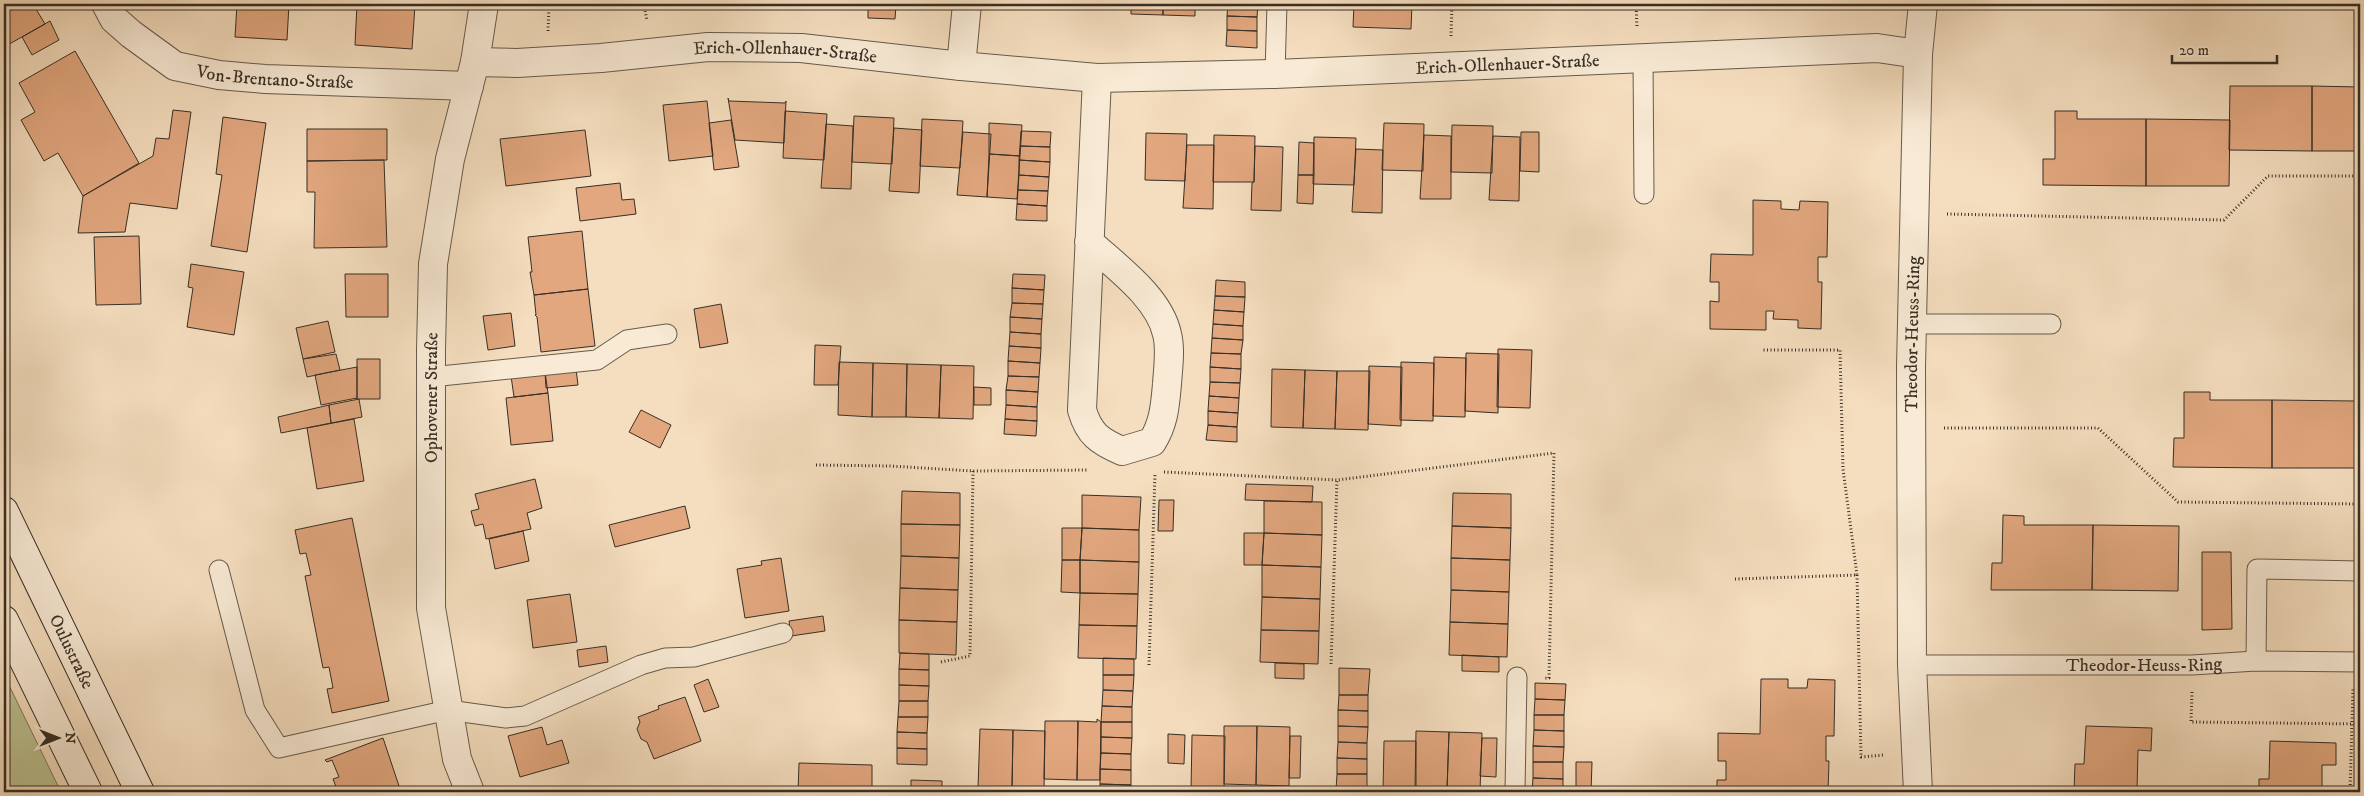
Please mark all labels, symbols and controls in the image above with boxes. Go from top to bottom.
scale bar [2172,32,2276,64]
street label: Erich-Ollenhauer-Straße [692,37,878,68]
text: 20 m [2179,41,2209,60]
street label: Erich-Ollenhauer-Straße [1415,50,1600,80]
street label: Von-Brentano-Straße [193,60,354,94]
street label: Theodor-Heuss-Ring [1901,256,1925,412]
street label: Ophovener Straße [421,332,443,463]
street label: Oulustraße [44,611,98,693]
street label: Theodor-Heuss-Ring [2066,653,2223,677]
north arrow [32,714,82,764]
text: N [61,732,79,744]

